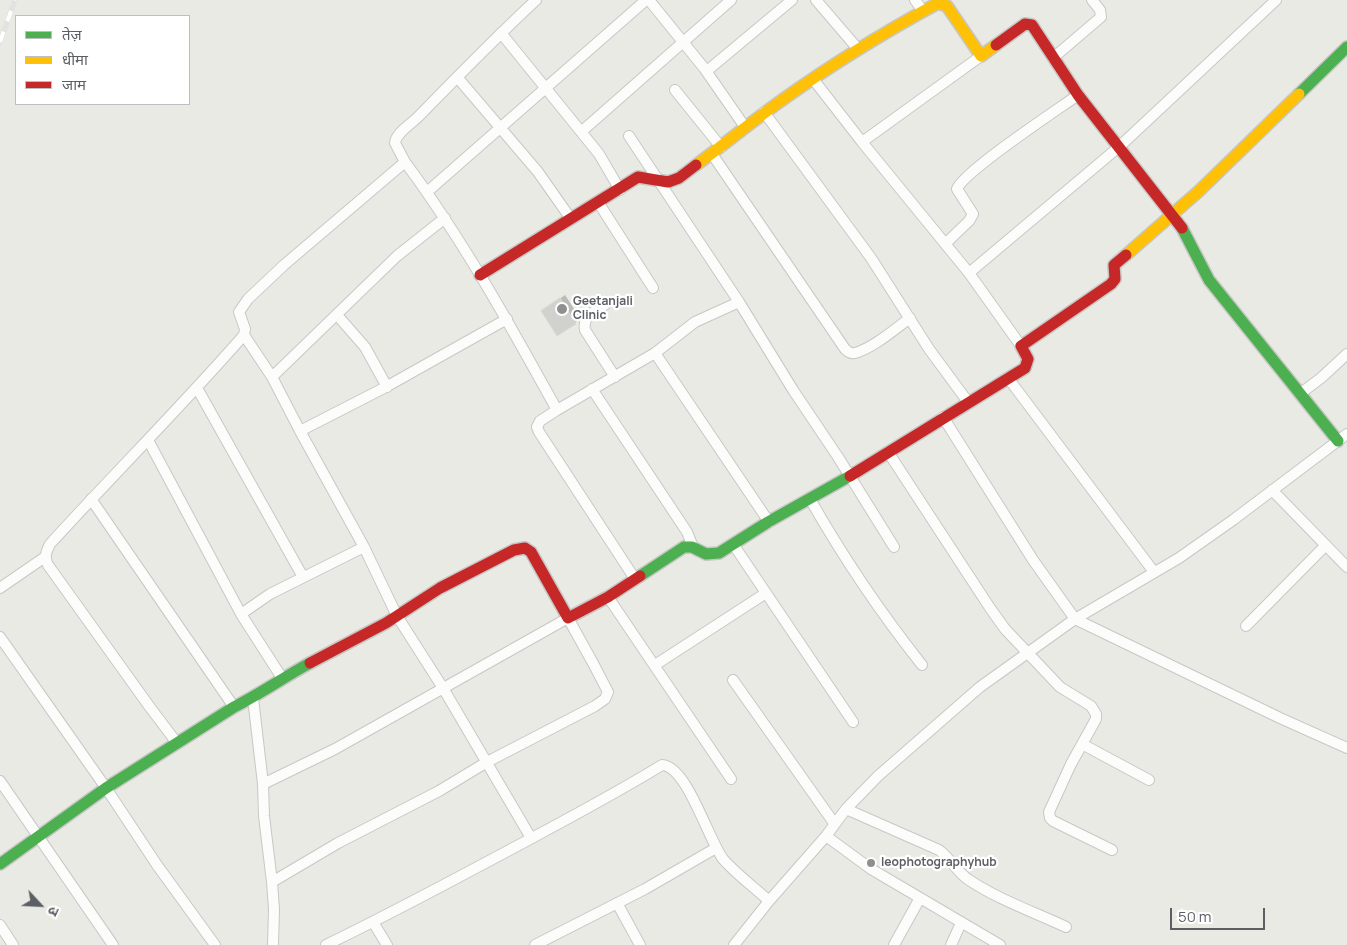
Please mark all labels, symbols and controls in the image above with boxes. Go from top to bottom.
legend [15,15,190,105]
text: तेज़ [62,24,82,45]
text: धीमा [62,49,88,70]
text: जाम [62,74,86,95]
place label: Geetanjali Clinic [573,295,633,323]
marker: Geetanjali Clinic [555,302,569,316]
place label: leophotographyhub [881,856,997,870]
marker: leophotographyhub [865,857,877,869]
north arrow [15,880,65,930]
scale bar [1172,898,1267,930]
text: उ [44,904,64,919]
text: 50 m [1178,906,1212,927]

